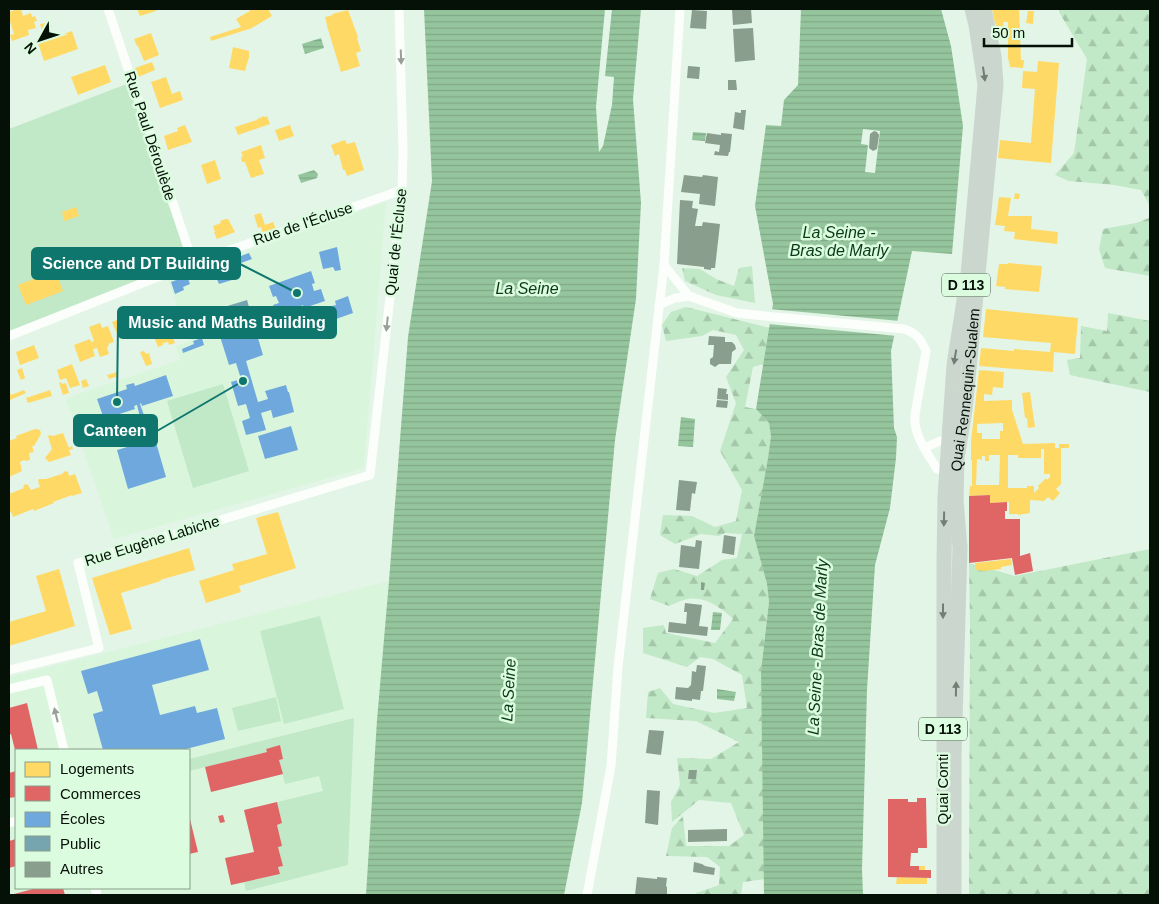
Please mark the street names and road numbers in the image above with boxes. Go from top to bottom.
street label: Rue Paul Déroulède [122,69,179,203]
street label: Quai de l'Écluse [381,187,410,297]
street label: Rue de l'Écluse [251,199,355,248]
road number: D 113 [942,274,990,296]
street label: Quai Rennequin-Sualem [948,307,983,472]
street label: Rue Eugène Labiche [82,512,221,569]
road number: D 113 [919,718,967,741]
street label: Quai Conti [934,754,951,824]

